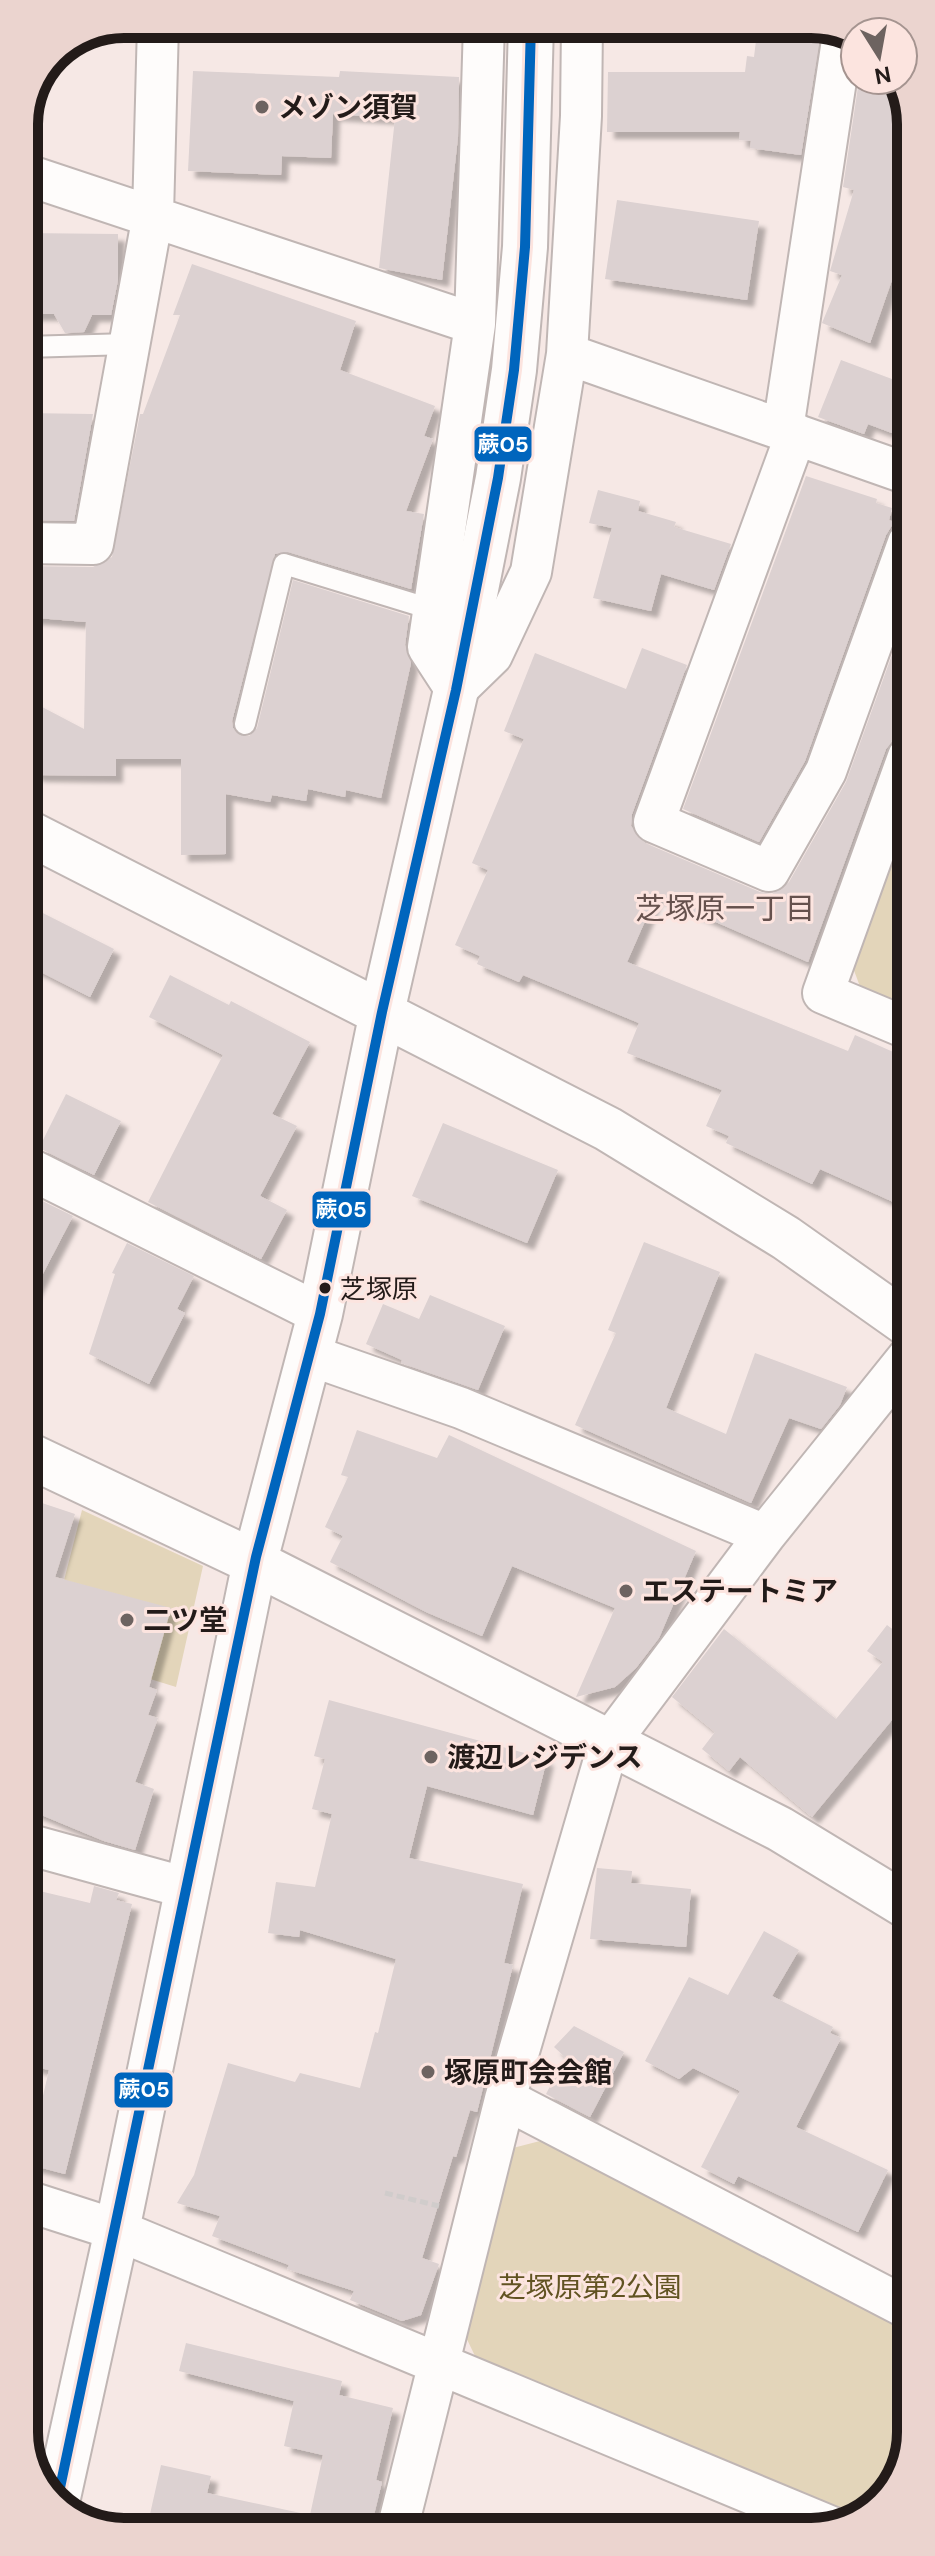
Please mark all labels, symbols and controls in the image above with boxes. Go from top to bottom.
north arrow [839,16,919,96]
text: N [872,59,893,91]
place label: メゾン須賀 [278,89,418,126]
marker: メゾン須賀 [253,98,271,116]
line badge: 蕨05 [473,425,533,463]
text: 蕨05 [477,430,529,459]
district label: 芝塚原一丁目 [635,889,815,928]
line badge: 蕨05 [311,1190,372,1229]
text: 蕨05 [315,1195,367,1224]
place label: 芝塚原 [340,1272,418,1306]
marker: 芝塚原 [317,1280,333,1296]
place label: エステートミア [642,1573,838,1610]
marker: エステートミア [617,1582,635,1600]
place label: 二ツ堂 [143,1602,227,1639]
marker: 二ツ堂 [118,1611,136,1629]
place label: 渡辺レジデンス [447,1739,642,1776]
marker: 渡辺レジデンス [422,1748,440,1766]
place label: 塚原町会会館 [444,2054,612,2091]
marker: 塚原町会会館 [419,2063,437,2081]
line badge: 蕨05 [113,2071,174,2109]
text: 蕨05 [118,2075,170,2104]
park label: 芝塚原第2公園 [498,2269,682,2306]

